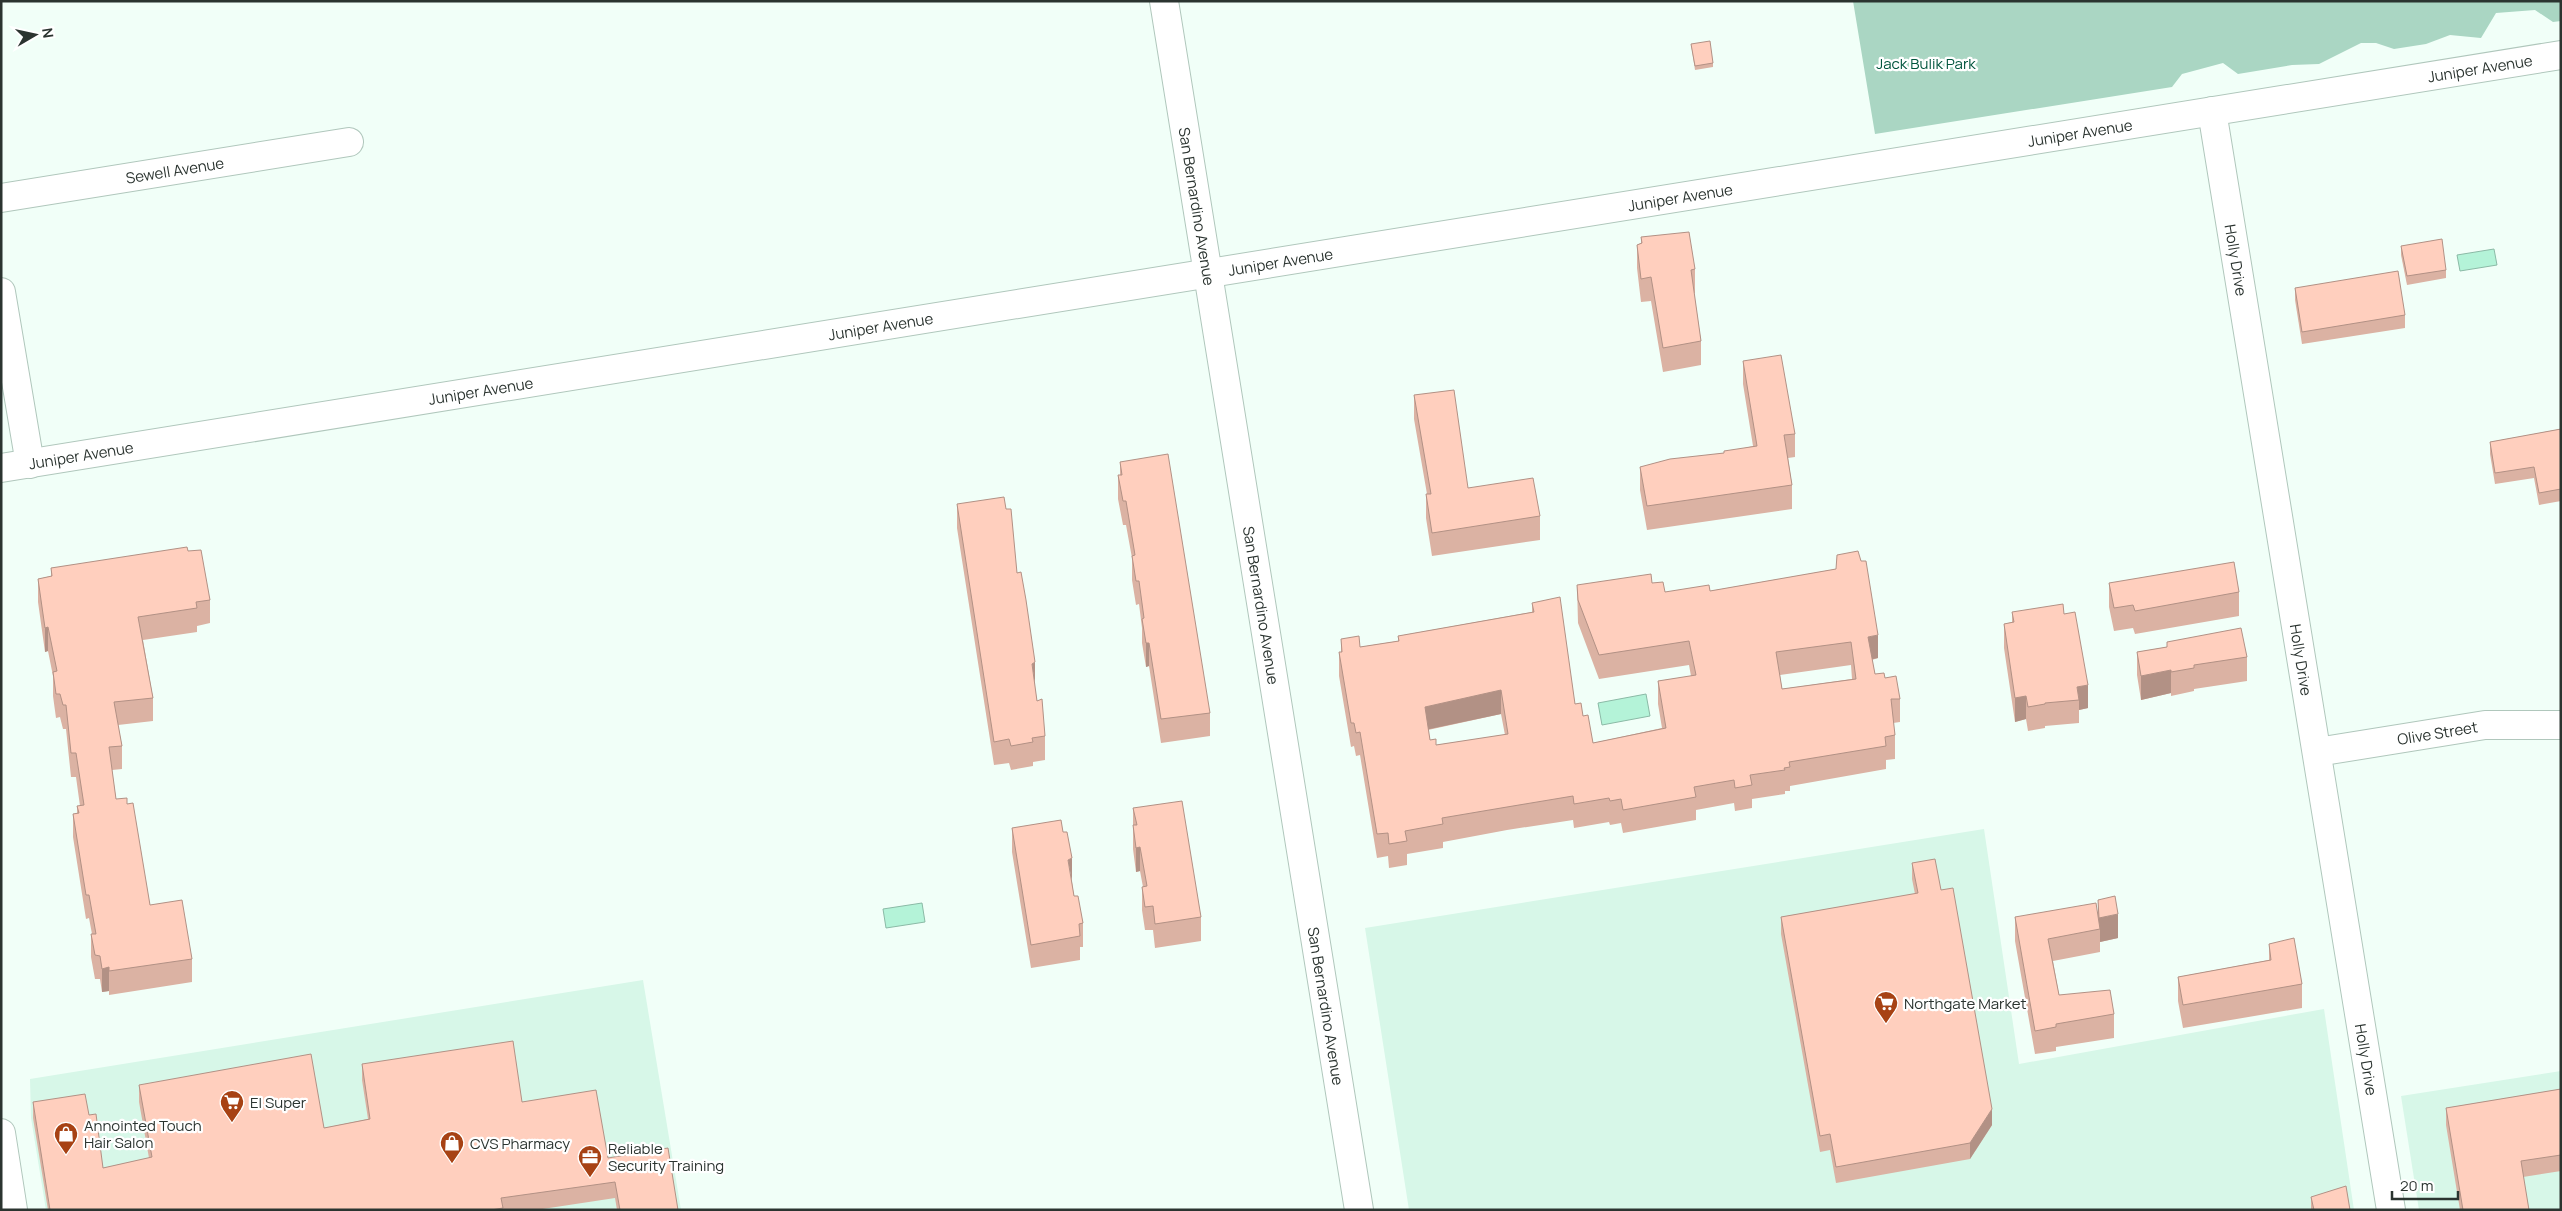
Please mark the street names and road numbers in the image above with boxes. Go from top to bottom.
street label: Juniper Avenue [2426,49,2534,87]
street label: Juniper Avenue [2026,114,2134,151]
street label: San Bernardino Avenue [1174,126,1220,287]
street label: Sewell Avenue [124,152,226,188]
street label: Juniper Avenue [1626,178,1734,216]
street label: Holly Drive [2220,223,2252,298]
street label: Juniper Avenue [1227,243,1335,280]
street label: Juniper Avenue [827,307,935,345]
street label: Juniper Avenue [427,372,535,409]
street label: Juniper Avenue [27,436,135,474]
street label: San Bernardino Avenue [1238,525,1285,686]
street label: Holly Drive [2285,622,2318,697]
street label: Olive Street [2396,716,2479,749]
street label: San Bernardino Avenue [1303,925,1349,1087]
street label: Holly Drive [2350,1022,2383,1097]

